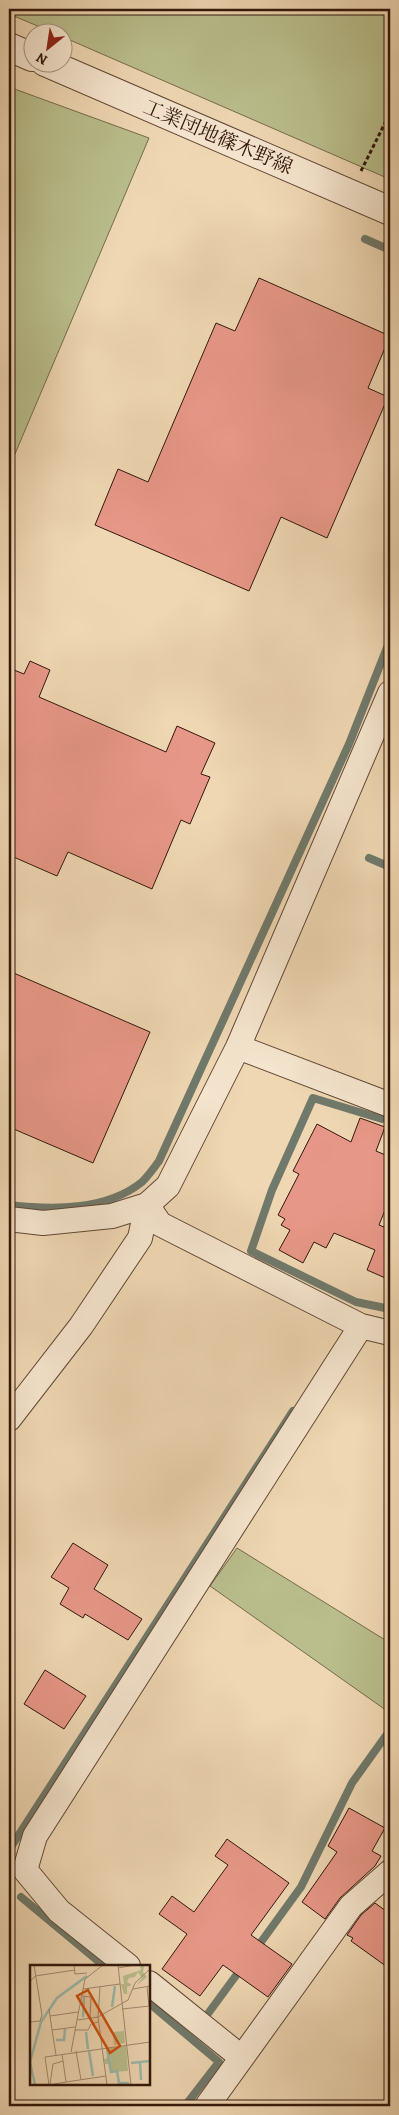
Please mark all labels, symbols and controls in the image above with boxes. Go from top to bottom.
north arrow [22,22,72,72]
text: N [33,48,51,70]
street label: 工業団地篠木野線 [139,93,297,181]
inset map [30,1965,150,2085]

